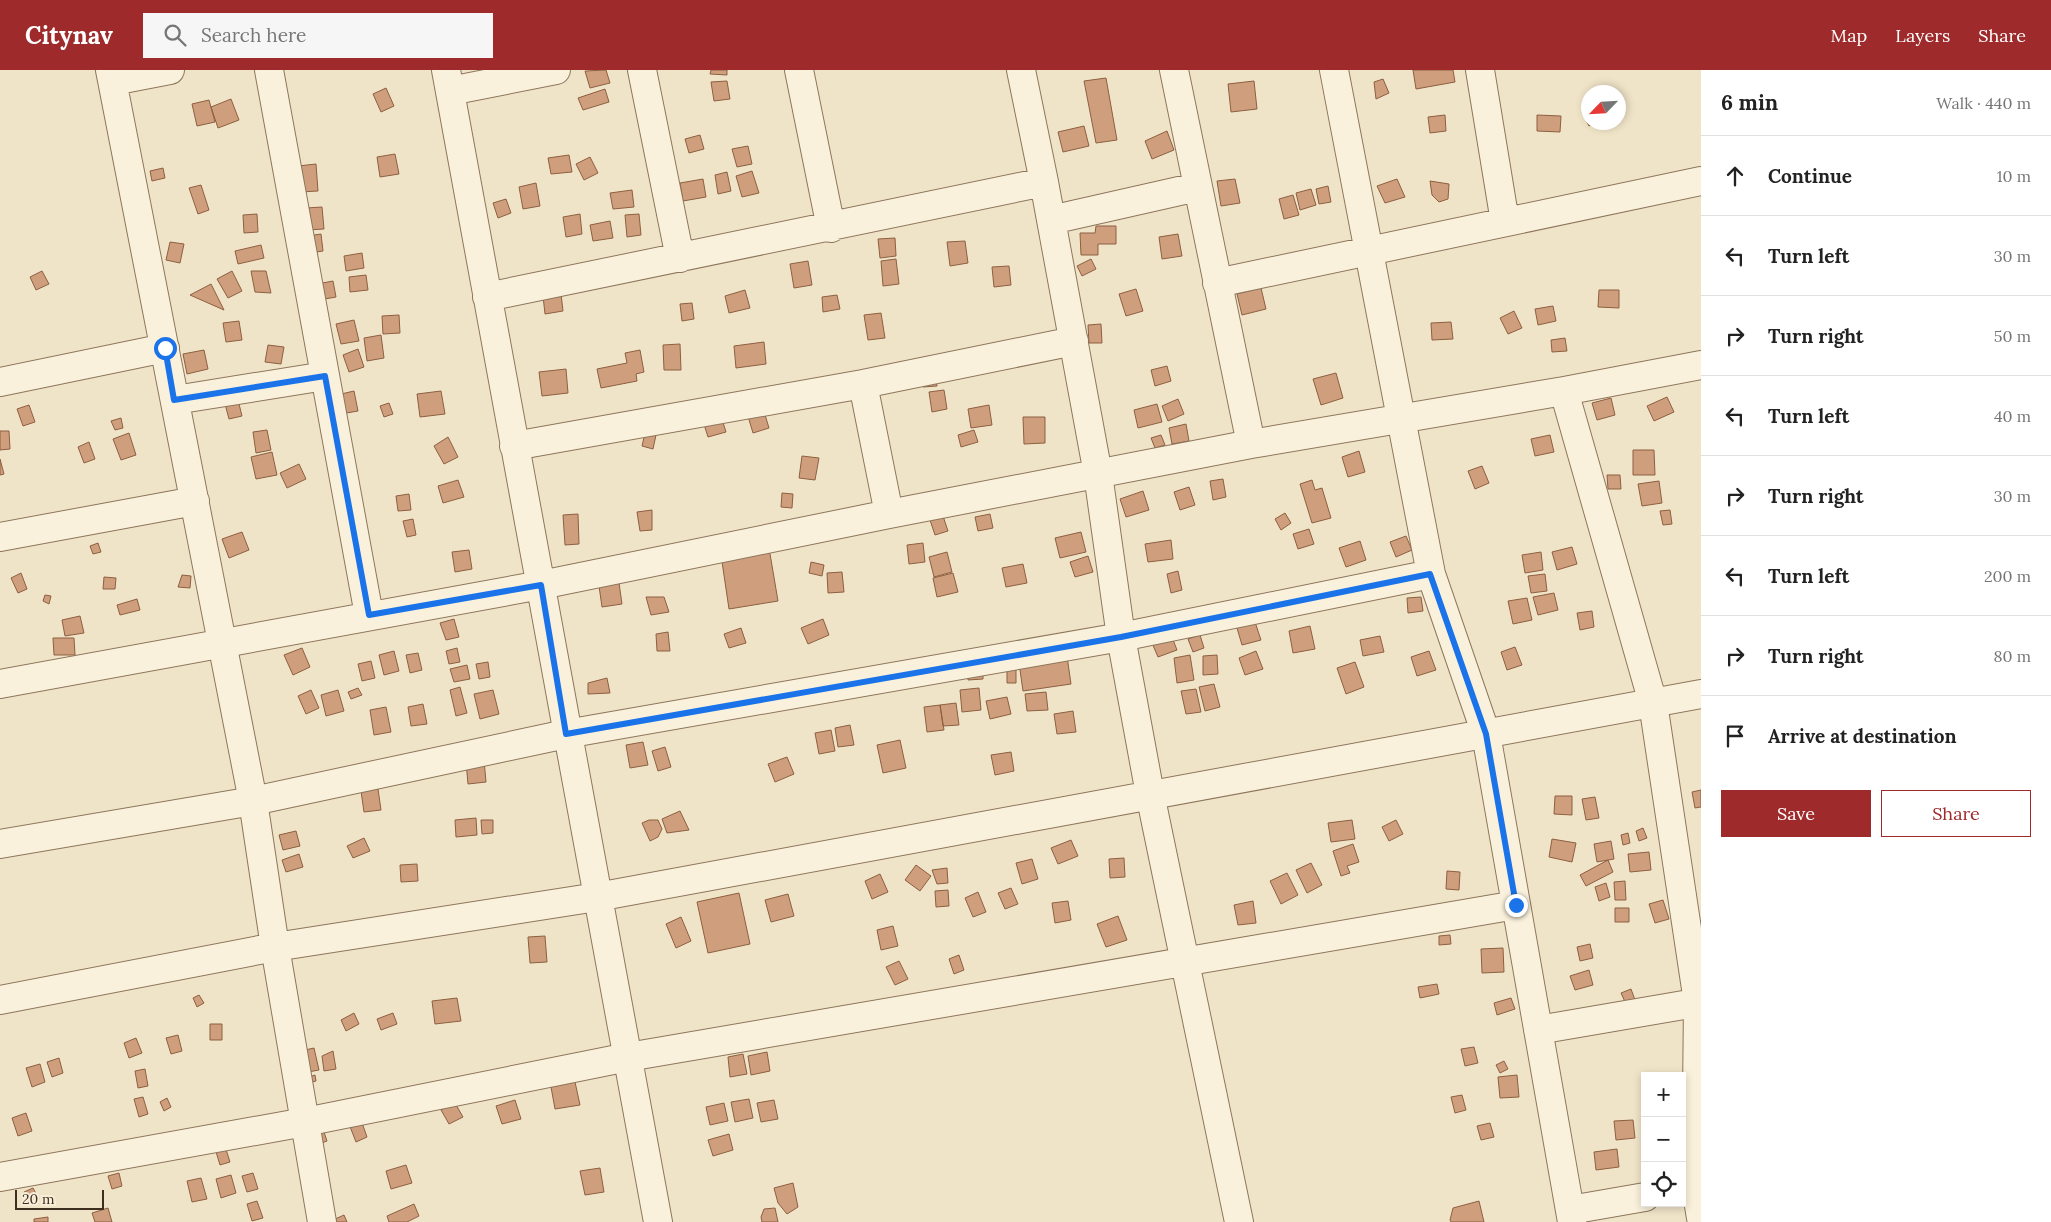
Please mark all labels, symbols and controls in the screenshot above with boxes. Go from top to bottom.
search box [143,13,493,58]
text: Citynav [25,20,113,51]
icon: search [161,21,189,49]
text: Search here [201,23,306,47]
text: Map [1831,24,1867,47]
text: Layers [1895,24,1950,47]
text: Share [1978,24,2026,47]
north arrow [1581,85,1626,130]
text: 6 min [1721,89,1778,116]
text: Walk · 440 m [1936,93,2031,113]
icon: ahead [1721,162,1749,190]
text: Continue [1768,164,1852,188]
text: 10 m [1997,166,2031,186]
icon: left [1721,242,1749,270]
text: Turn left [1768,244,1849,268]
text: 30 m [1994,246,2031,266]
icon: right [1721,322,1749,350]
text: Turn right [1768,324,1864,348]
text: 50 m [1994,326,2031,346]
route start [154,337,177,360]
icon: left [1721,402,1749,430]
text: Turn left [1768,404,1849,428]
text: 40 m [1994,406,2031,426]
icon: right [1721,482,1749,510]
text: Turn right [1768,484,1864,508]
text: 30 m [1994,486,2031,506]
icon: left [1721,562,1749,590]
text: Turn left [1768,564,1849,588]
text: 200 m [1984,566,2031,586]
icon: right [1721,642,1749,670]
text: Turn right [1768,644,1864,668]
text: 80 m [1994,646,2031,666]
icon: arrive [1721,722,1749,750]
text: Arrive at destination [1768,724,1957,748]
button: Save [1721,790,1871,837]
button: Share [1881,790,2031,837]
route end [1505,894,1528,917]
map controls [1641,1072,1686,1207]
button: + [1641,1072,1686,1117]
button: − [1641,1117,1686,1162]
button: locate [1641,1162,1686,1207]
scale bar [15,1187,104,1210]
text: 20 m [22,1190,54,1208]

